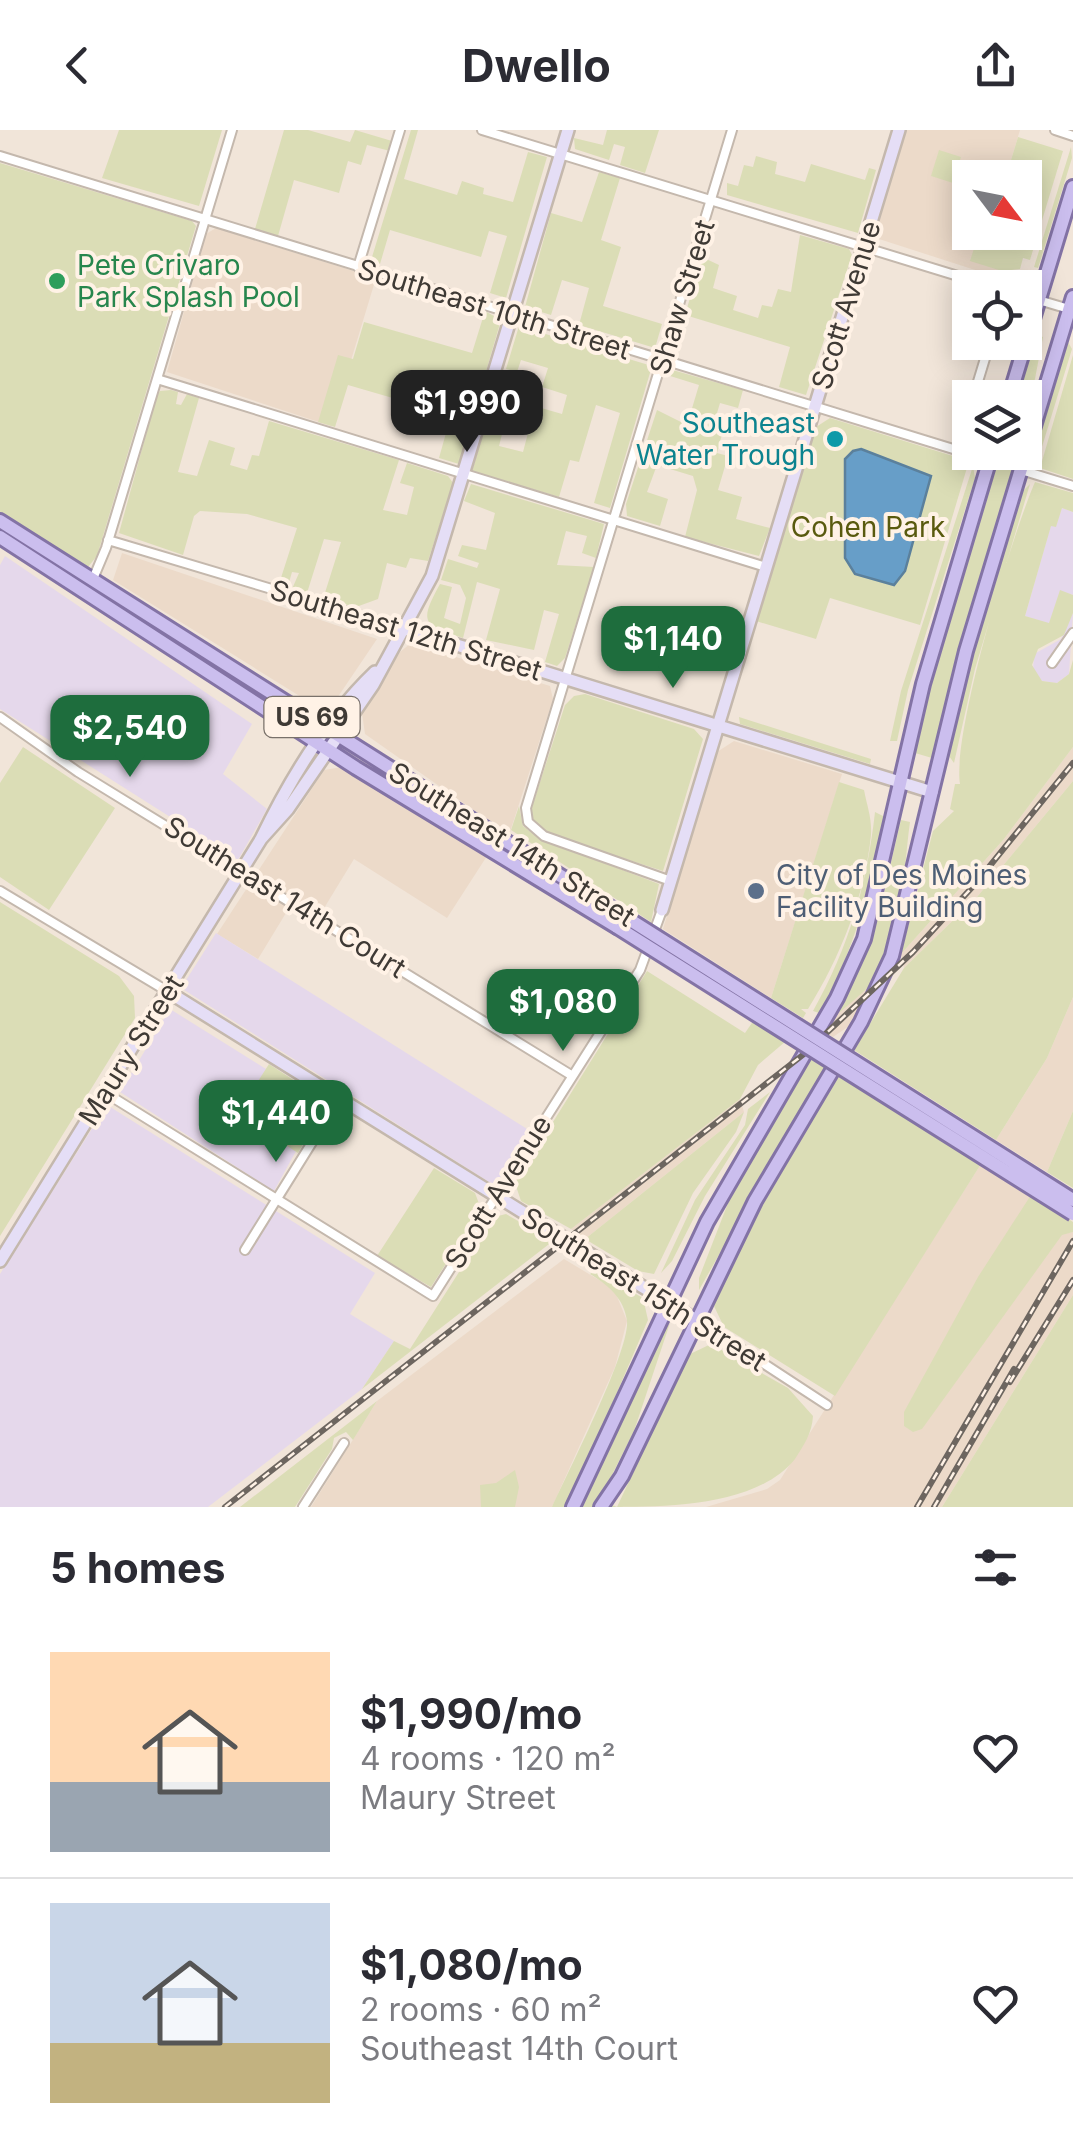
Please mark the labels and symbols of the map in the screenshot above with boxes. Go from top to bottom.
north arrow [952,160,1042,250]
street label: Shaw Street [642,216,722,378]
street label: Scott Avenue [804,217,888,393]
place label: Pete Crivaro Park Splash Pool [77,248,300,314]
street label: Southeast 10th Street [354,251,634,367]
marker: Pete Crivaro Park Splash Pool [46,270,68,292]
pin: $1,990 [386,370,548,455]
place label: Southeast Water Trough [636,406,815,472]
marker: Southeast Water Trough [824,428,846,450]
park label: Cohen Park [791,510,945,544]
street label: Southeast 12th Street [266,572,546,688]
pin: $1,140 [592,606,754,691]
pin: $2,540 [49,695,211,780]
road number: US 69 [264,697,360,737]
street label: Southeast 14th Street [383,755,641,933]
street label: Southeast 14th Court [158,809,412,985]
place label: City of Des Moines Facility Building [776,858,1027,924]
marker: City of Des Moines Facility Building [745,880,767,902]
street label: Maury Street [71,968,191,1132]
pin: $1,080 [482,969,644,1054]
pin: $1,440 [195,1080,357,1165]
street label: Scott Avenue [437,1109,559,1275]
street label: Southeast 15th Street [515,1200,773,1378]

